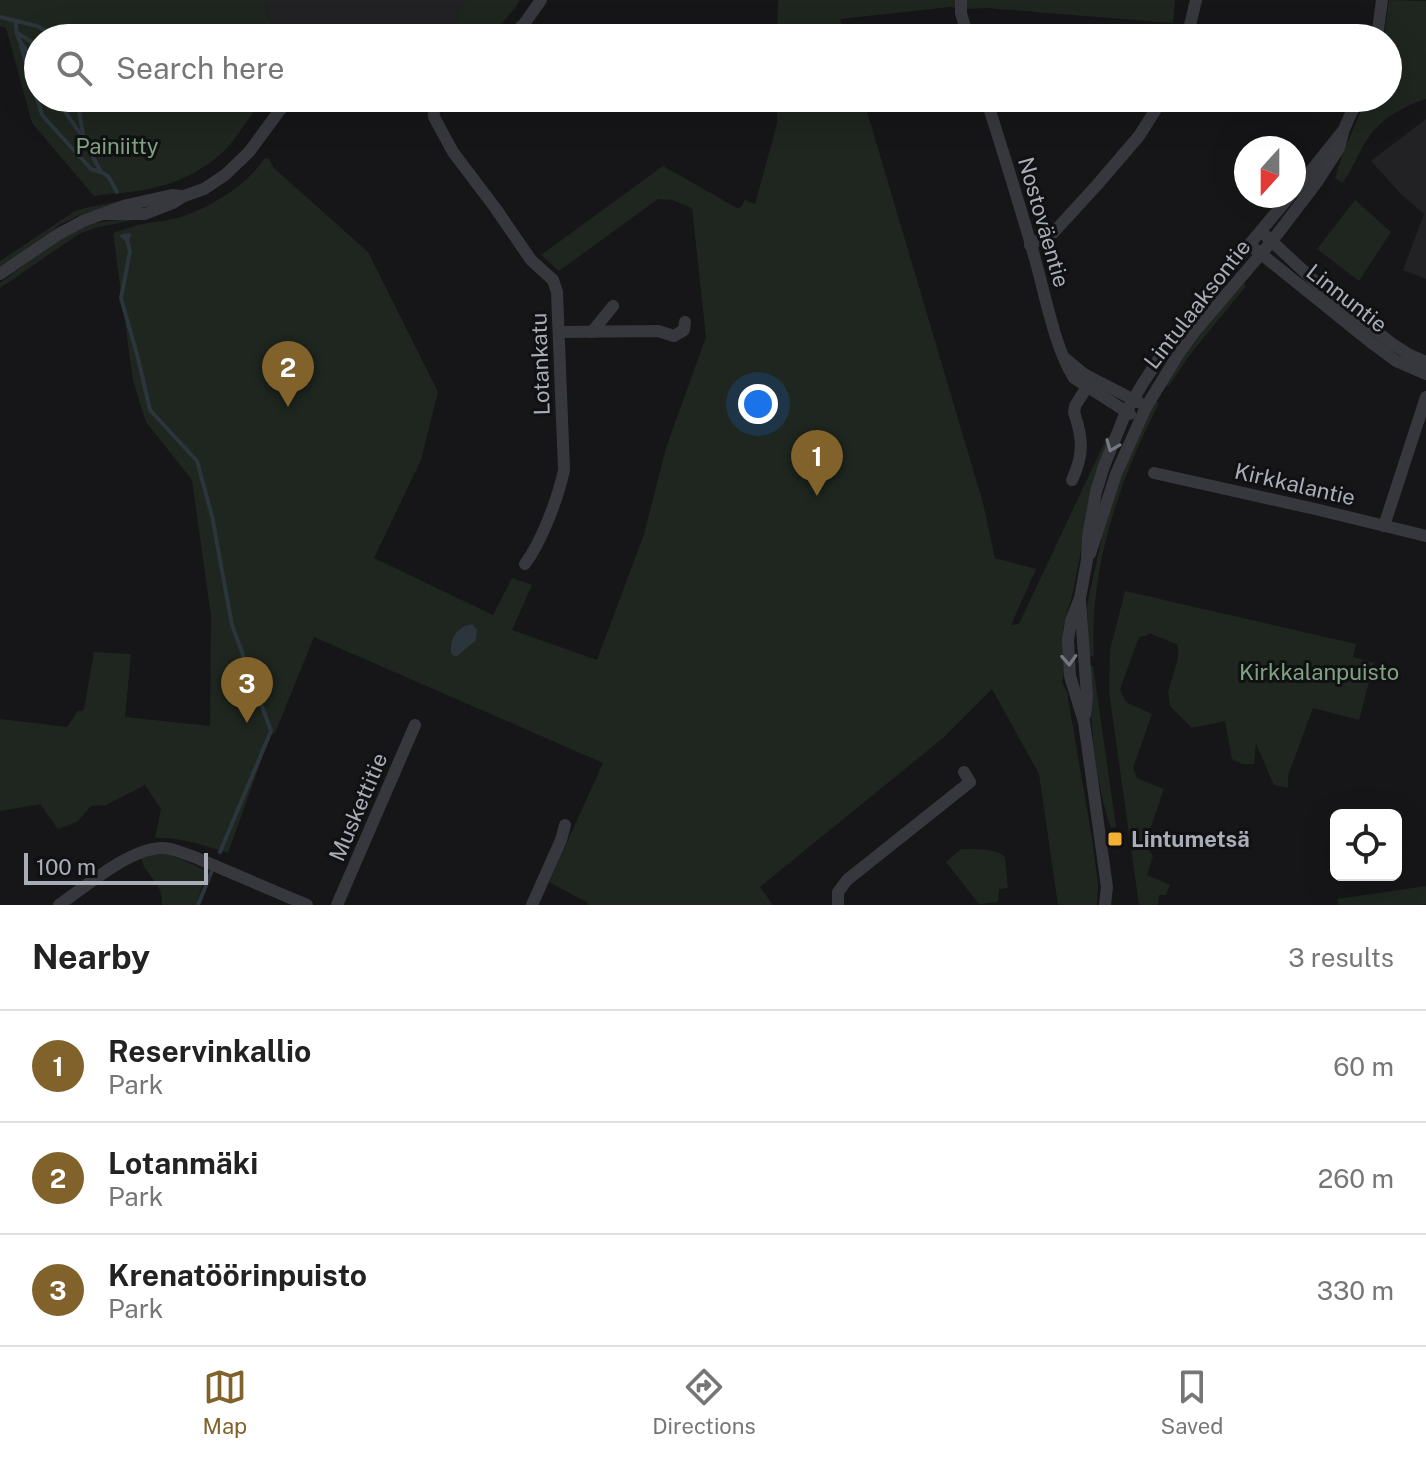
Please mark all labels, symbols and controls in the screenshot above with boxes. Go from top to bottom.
search box [24,24,1402,112]
icon: search [52,46,96,90]
text: Search here [116,50,284,86]
park label: Painiitty [75,133,159,159]
north arrow [1234,136,1306,208]
street label: Nostoväentie [1013,154,1075,290]
street label: Lintulaaksontie [1138,234,1256,374]
street label: Linnuntie [1301,258,1393,338]
street label: Lotankatu [525,312,555,416]
pin: 2 [262,341,314,407]
your location [738,384,778,424]
pin: 1 [791,430,843,496]
one-way arrow [1105,438,1122,452]
street label: Kirkkalantie [1232,457,1358,511]
one-way arrow [1061,654,1078,667]
pin: 3 [221,657,273,723]
park label: Kirkkalanpuisto [1239,659,1399,685]
street label: Muskettitie [324,749,392,865]
map controls [1330,809,1402,881]
button: locate [1330,809,1402,881]
place label: Lintumetsä [1131,826,1250,852]
marker: Lintumetsä [1106,830,1124,848]
scale bar [24,849,208,885]
text: 100 m [36,854,96,880]
text: Nearby [32,937,150,977]
text: 3 results [1288,942,1394,973]
text: Reservinkallio [108,1033,311,1069]
text: 1 [52,1051,64,1082]
text: 60 m [1333,1051,1394,1082]
text: Park [108,1069,163,1100]
text: Lotanmäki [108,1145,258,1181]
text: 2 [50,1163,66,1194]
text: 260 m [1318,1163,1394,1194]
text: Park [108,1181,163,1212]
text: Krenatöörinpuisto [108,1257,367,1293]
text: 3 [49,1275,67,1306]
text: 330 m [1317,1275,1394,1306]
text: Park [108,1293,163,1324]
tab: Map [203,1365,247,1439]
tab: Directions [652,1365,756,1439]
tab: Saved [1161,1365,1223,1439]

